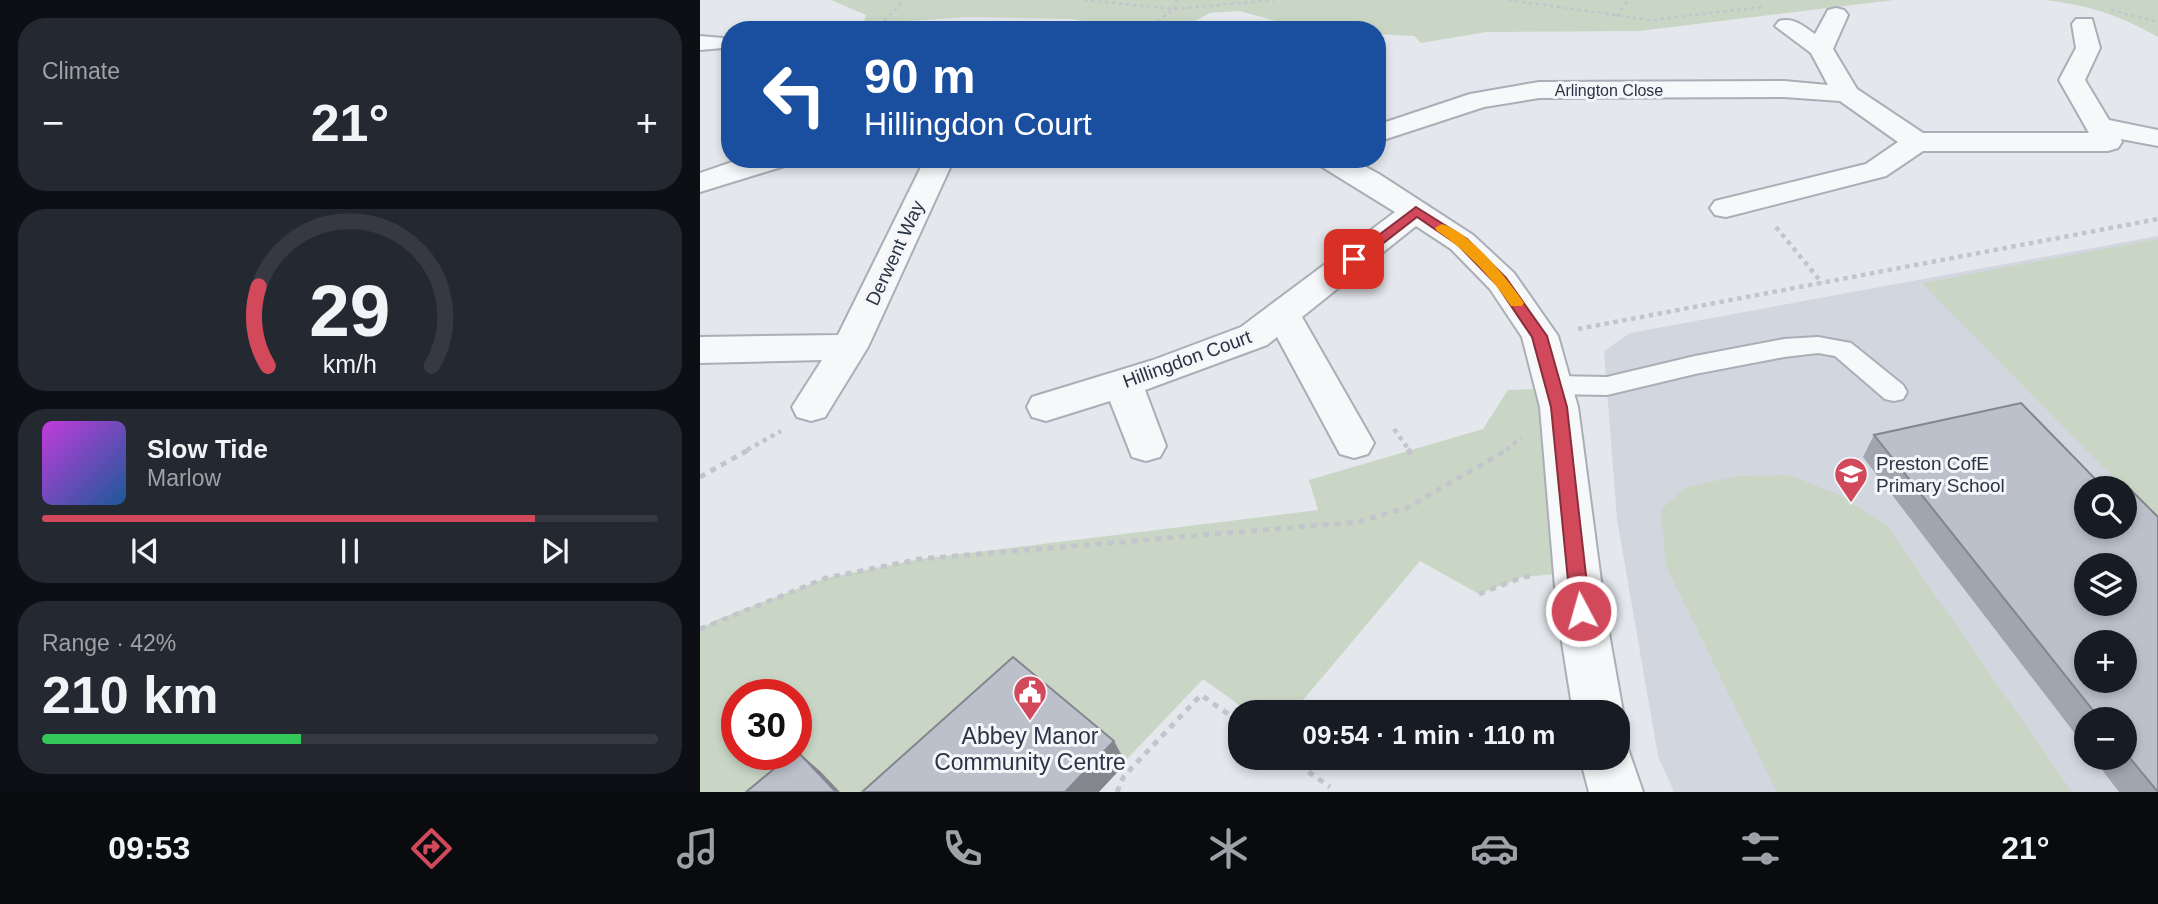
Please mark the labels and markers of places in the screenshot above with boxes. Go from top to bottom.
pin [1324,229,1384,289]
place label: Preston CofE Primary School [1876,453,2005,496]
school or university icon: Preston CofE Primary School [1832,455,1870,504]
public building icon: Abbey Manor Community Centre [1011,673,1049,722]
place label: Abbey Manor Community Centre [934,723,1126,775]

